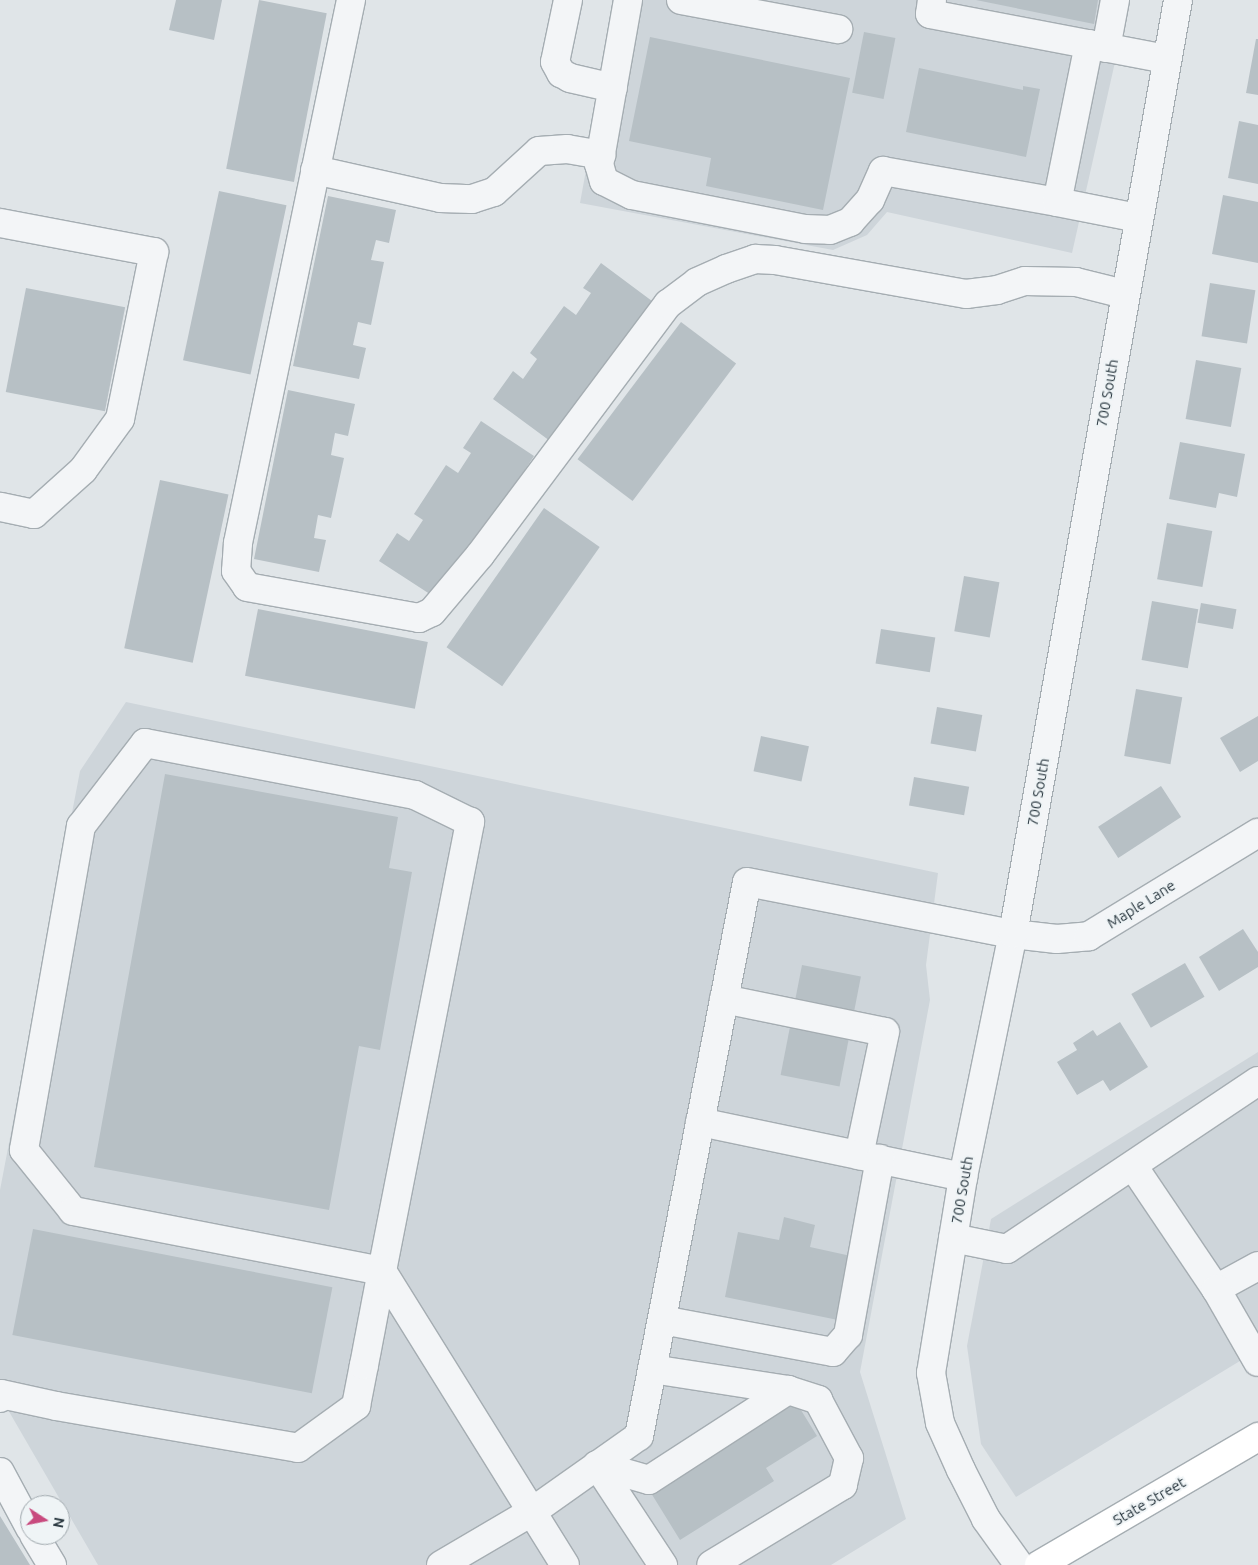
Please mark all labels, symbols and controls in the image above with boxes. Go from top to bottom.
street label: 700 South [1092,358,1122,428]
street label: 700 South [1023,757,1053,827]
street label: Maple Lane [1103,876,1179,932]
street label: 700 South [947,1155,977,1225]
street label: State Street [1109,1473,1189,1529]
north arrow [20,1495,70,1545]
text: N [50,1516,68,1529]

